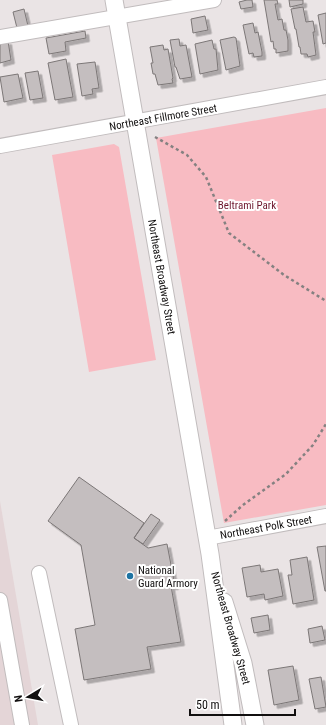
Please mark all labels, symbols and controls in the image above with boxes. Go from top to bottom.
street label: Northeast Fillmore Street [108,102,218,133]
park label: Beltrami Park [218,199,276,212]
street label: Northeast Broadway Street [145,219,178,336]
street label: Northeast Polk Street [219,513,313,542]
place label: National Guard Armory [138,564,198,590]
street label: Northeast Broadway Street [208,570,253,686]
marker: National Guard Armory [125,571,135,581]
north arrow [8,677,48,717]
scale bar [190,691,295,717]
text: N [12,694,26,703]
text: 50 m [196,698,220,712]

